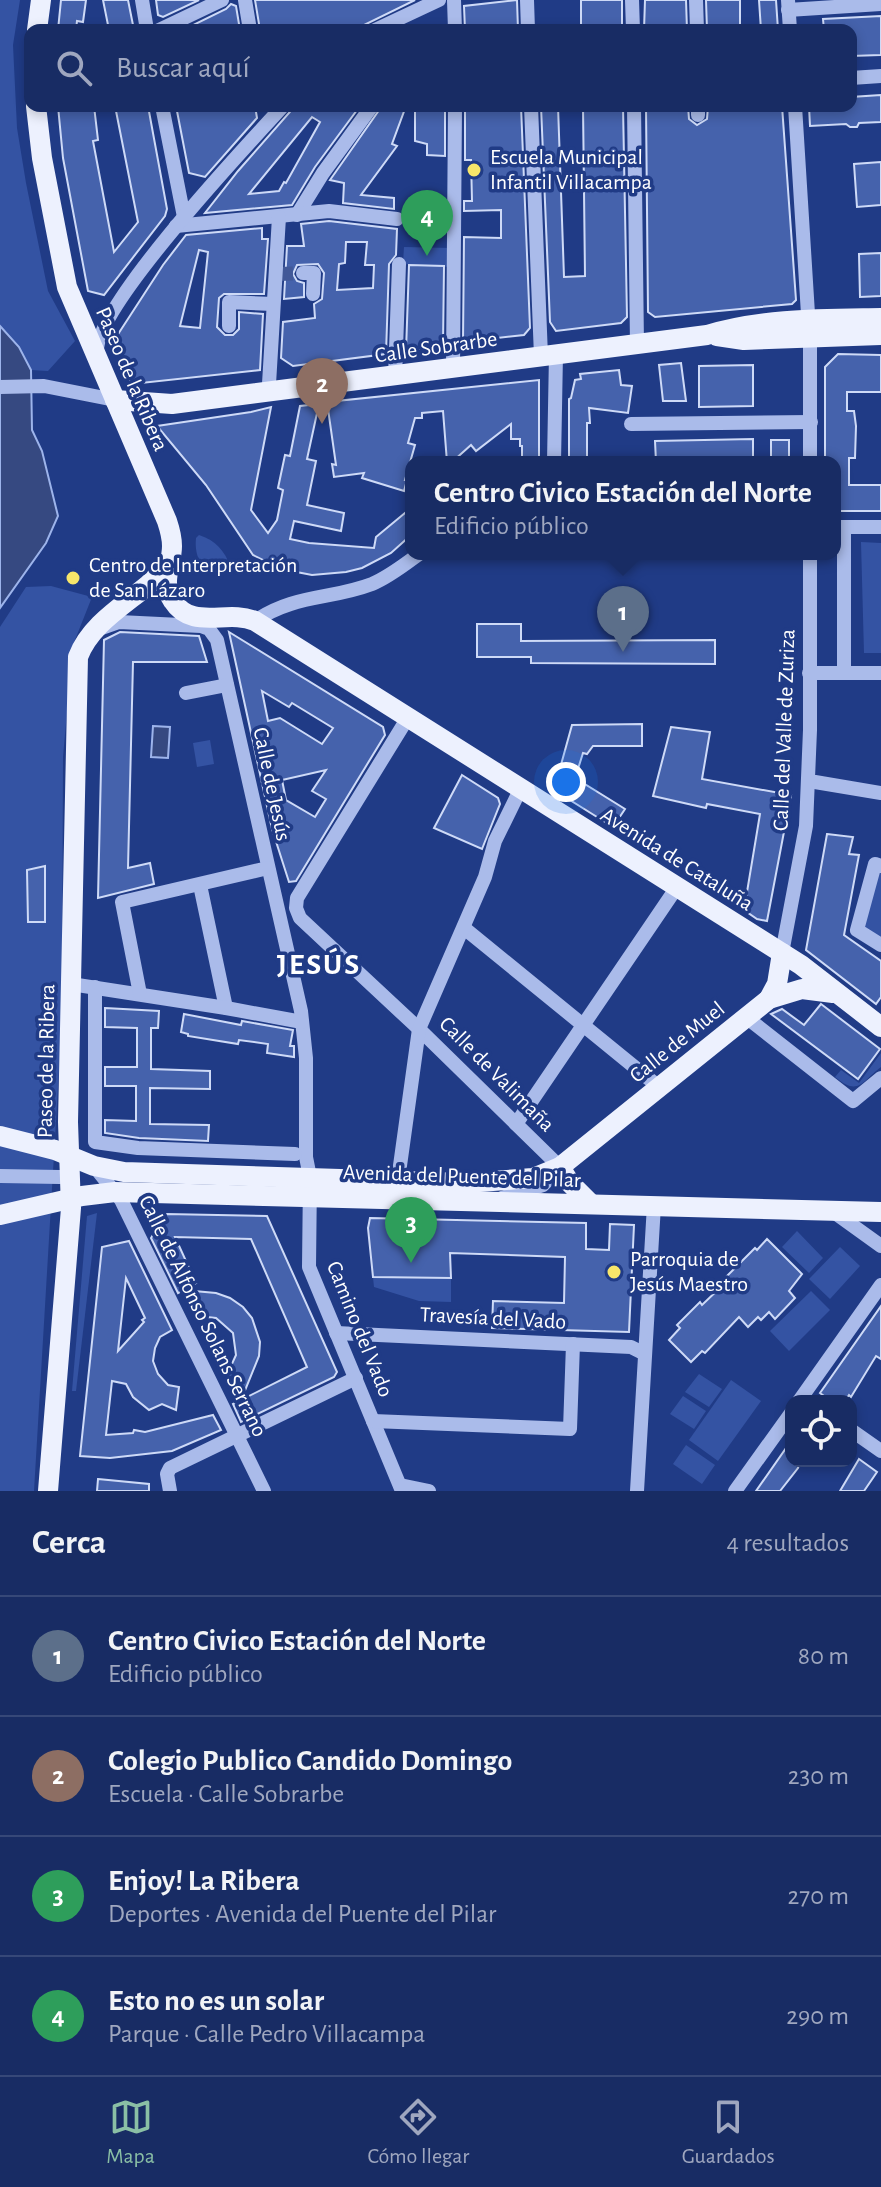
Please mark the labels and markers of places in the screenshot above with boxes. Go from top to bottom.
place label: Escuela Municipal Infantil Villacampa [490,146,652,193]
marker: Escuela Municipal Infantil Villacampa [465,161,483,179]
pin: 4 [401,190,453,256]
pin: 2 [296,358,348,424]
place label: Centro de Interpretación de San Lázaro [89,554,297,601]
marker: Centro de Interpretación de San Lázaro [64,569,82,587]
pin: 1 [597,586,649,652]
pin: 3 [385,1197,437,1263]
place label: Parroquia de Jesús Maestro [630,1248,748,1295]
marker: Parroquia de Jesús Maestro [605,1263,623,1281]

